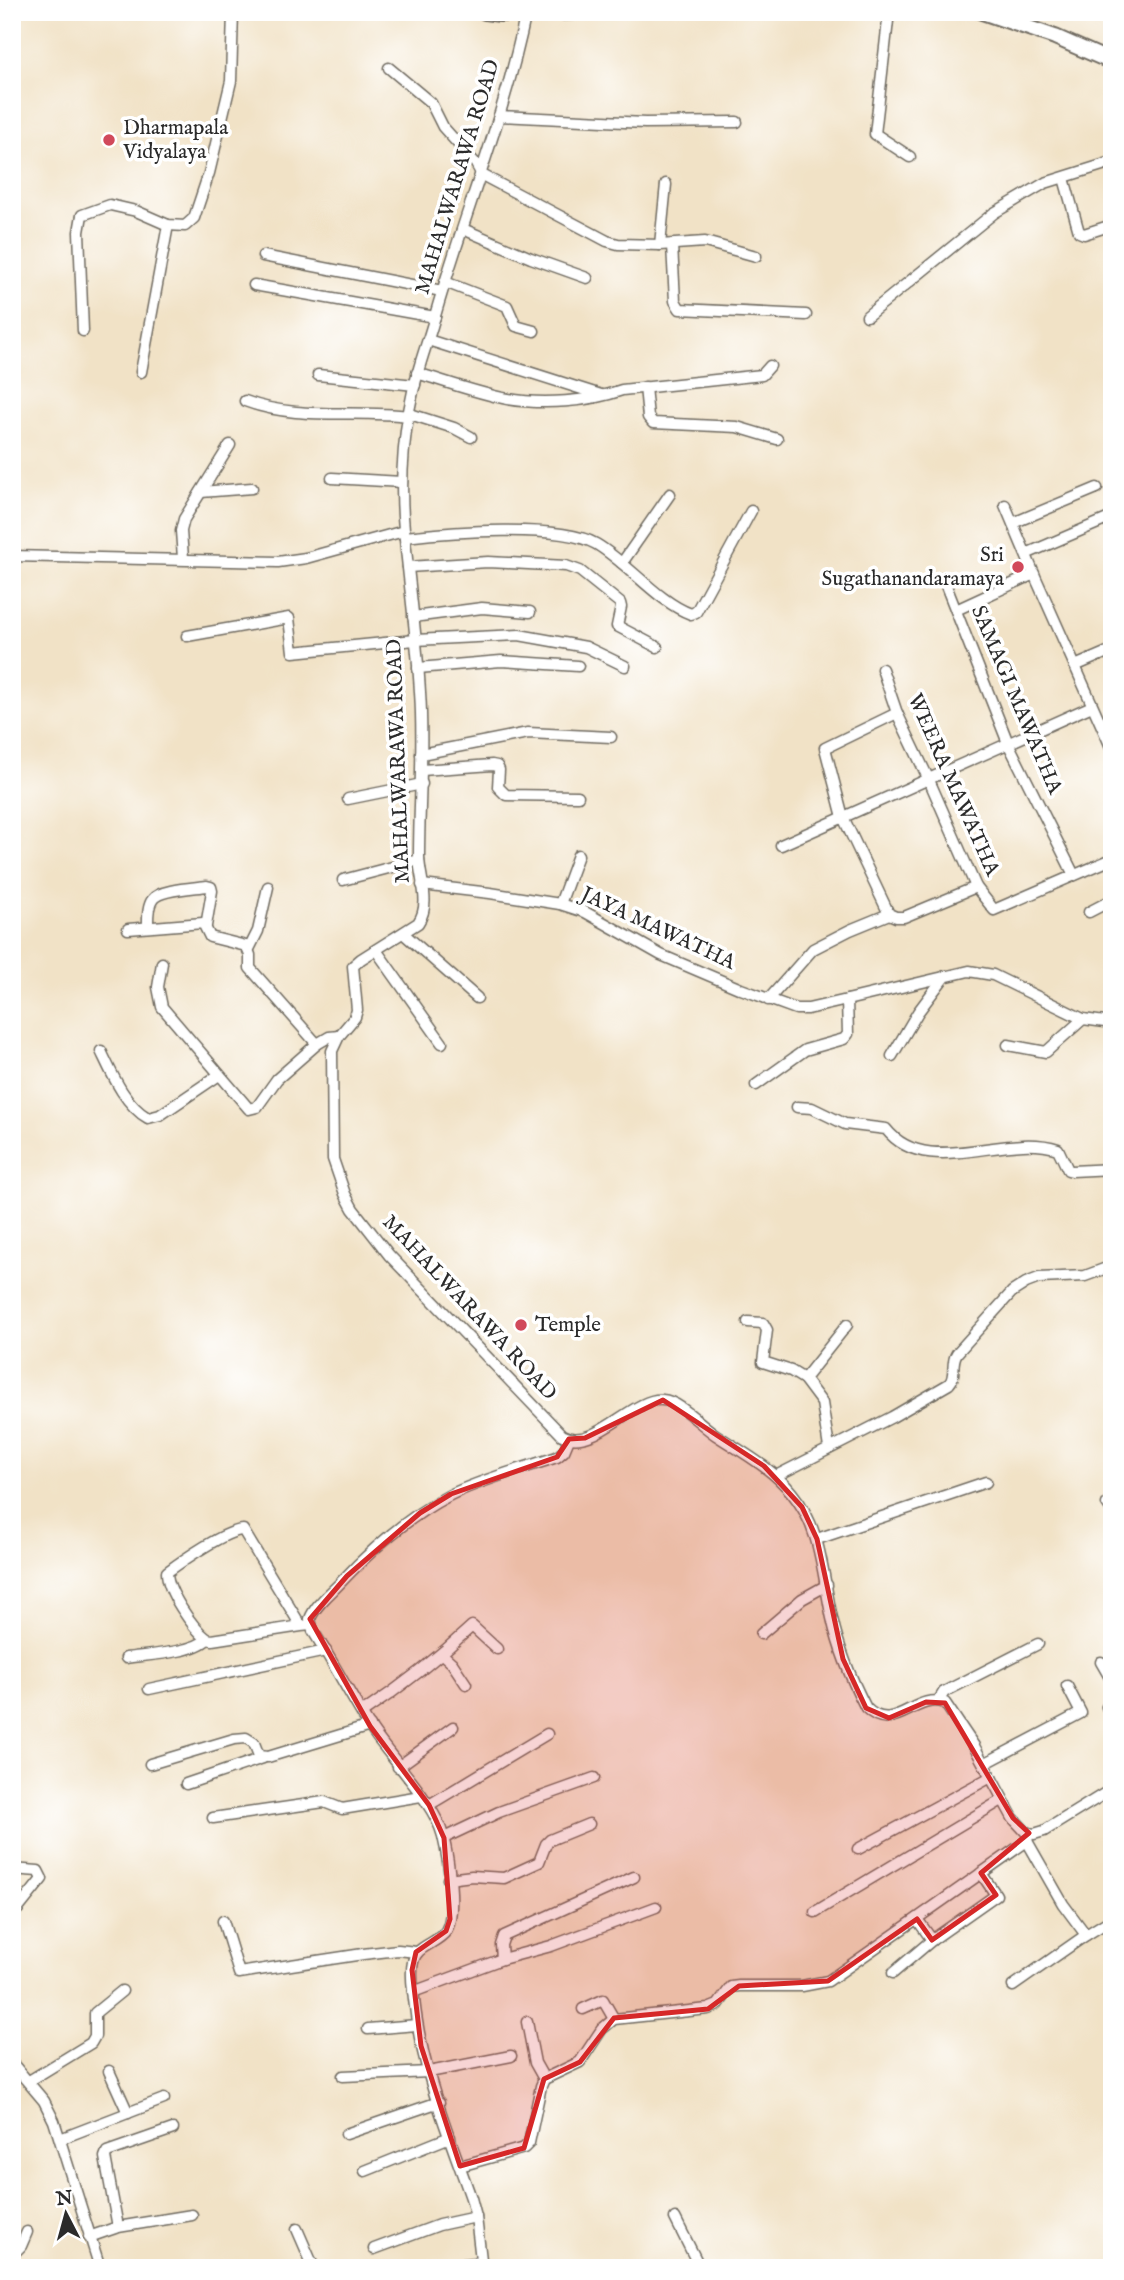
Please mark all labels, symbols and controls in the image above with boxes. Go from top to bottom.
street label: MAHALWARAWA ROAD [409,56,507,298]
place label: Dharmapala Vidyalaya [122,115,229,166]
marker: Dharmapala Vidyalaya [101,132,117,148]
place label: Sri Sugathanandaramaya [822,542,1005,593]
marker: Sri Sugathanandaramaya [1010,559,1026,575]
street label: SAMAGI MAWATHA [964,602,1068,799]
street label: MAHALWARAWA ROAD [381,638,417,884]
street label: WEERA MAWATHA [901,690,1006,881]
street label: JAYA MAWATHA [574,880,740,977]
street label: MAHALWARAWA ROAD [376,1209,562,1407]
place label: Temple [535,1312,601,1339]
marker: Temple [513,1317,529,1333]
north arrow [32,2178,102,2248]
text: N [54,2186,74,2212]

